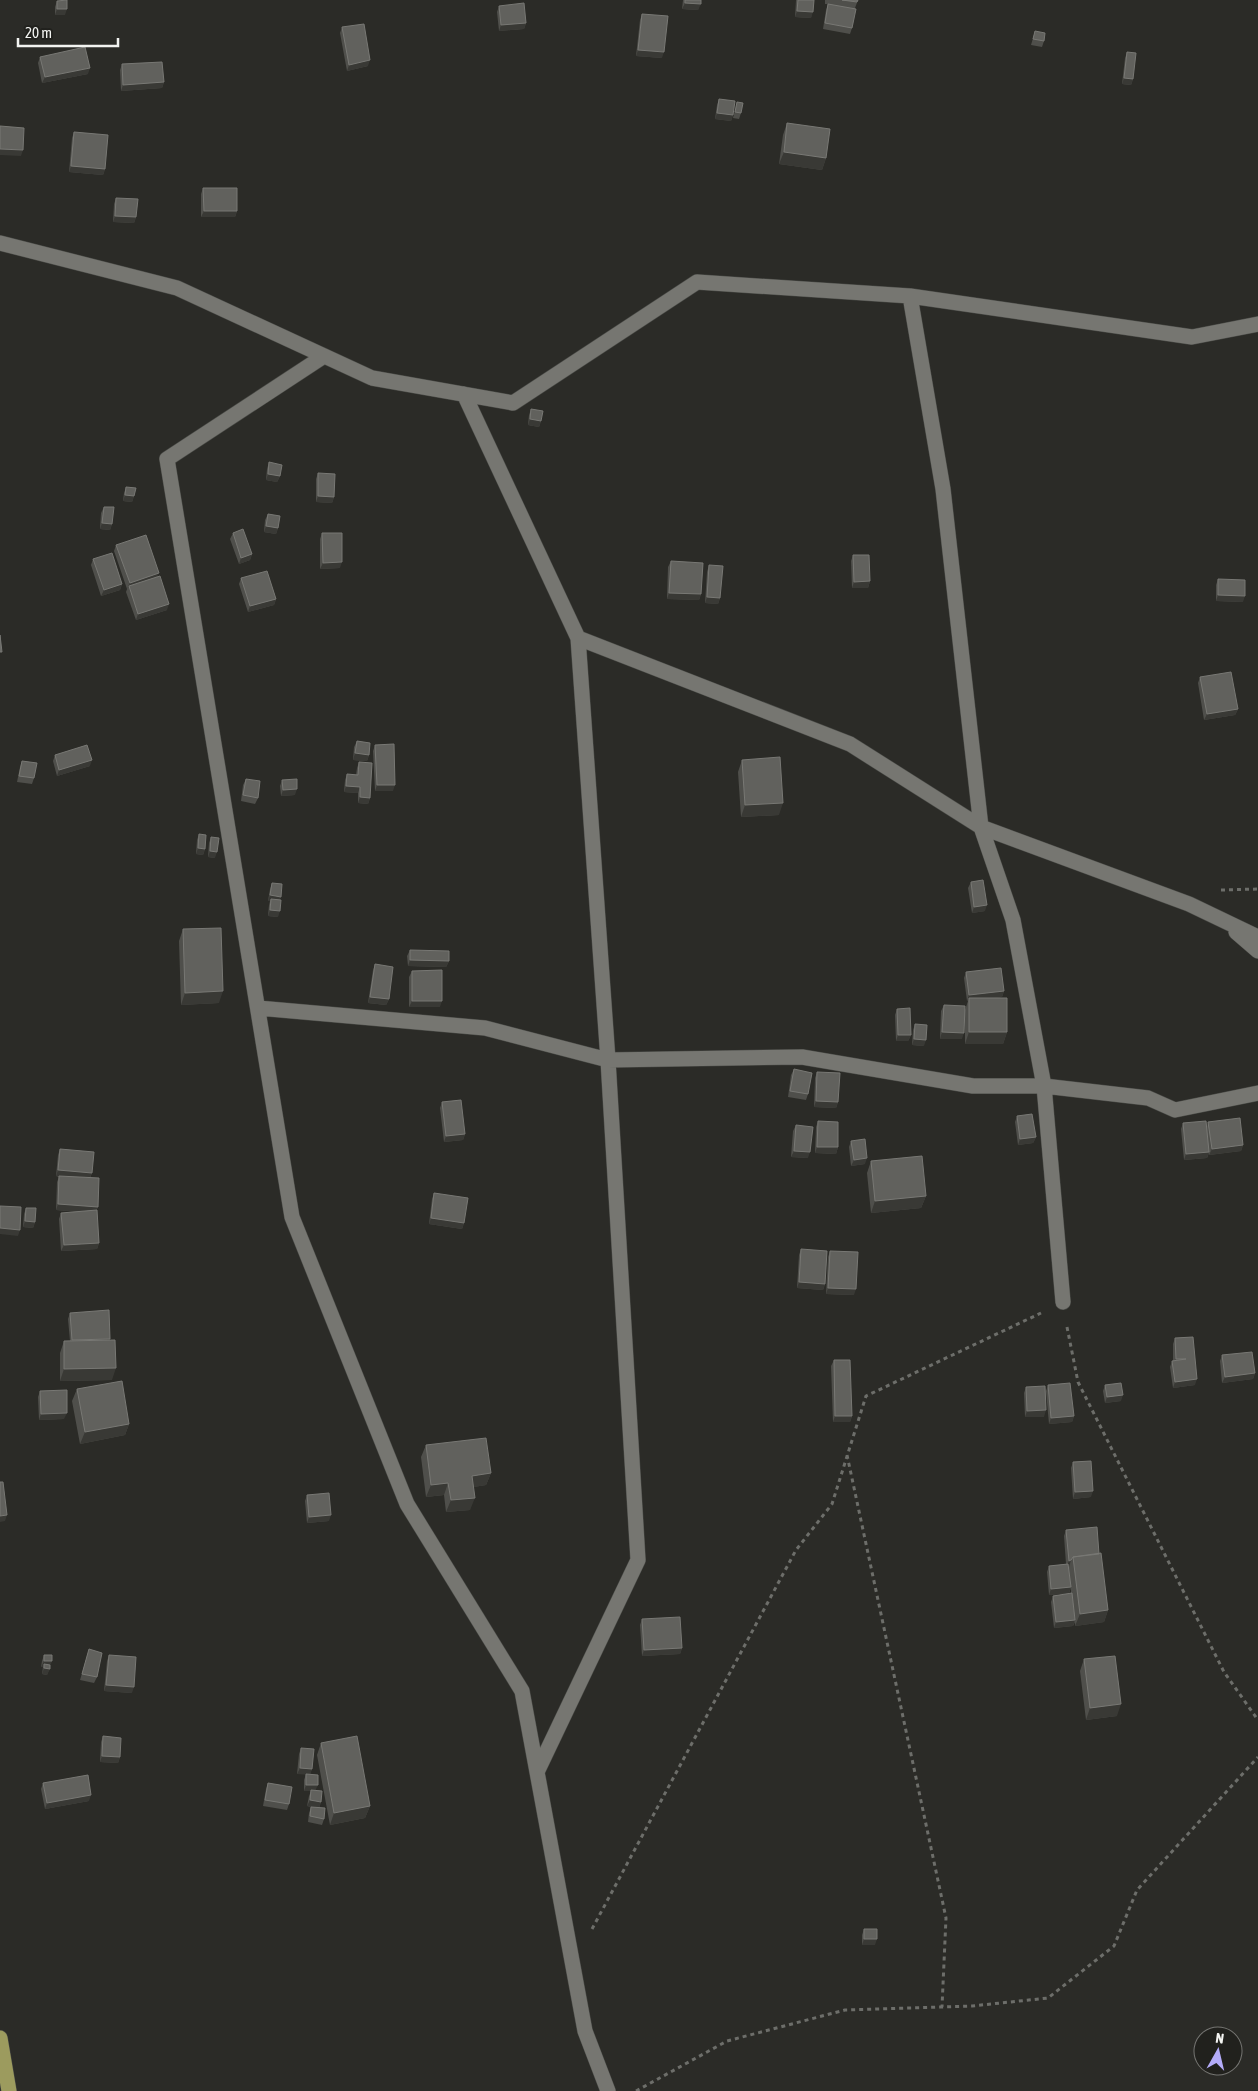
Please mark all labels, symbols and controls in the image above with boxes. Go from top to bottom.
scale bar [18,15,118,47]
text: 20 m [25,24,52,41]
north arrow [1193,2026,1243,2076]
text: N [1215,2030,1225,2047]

